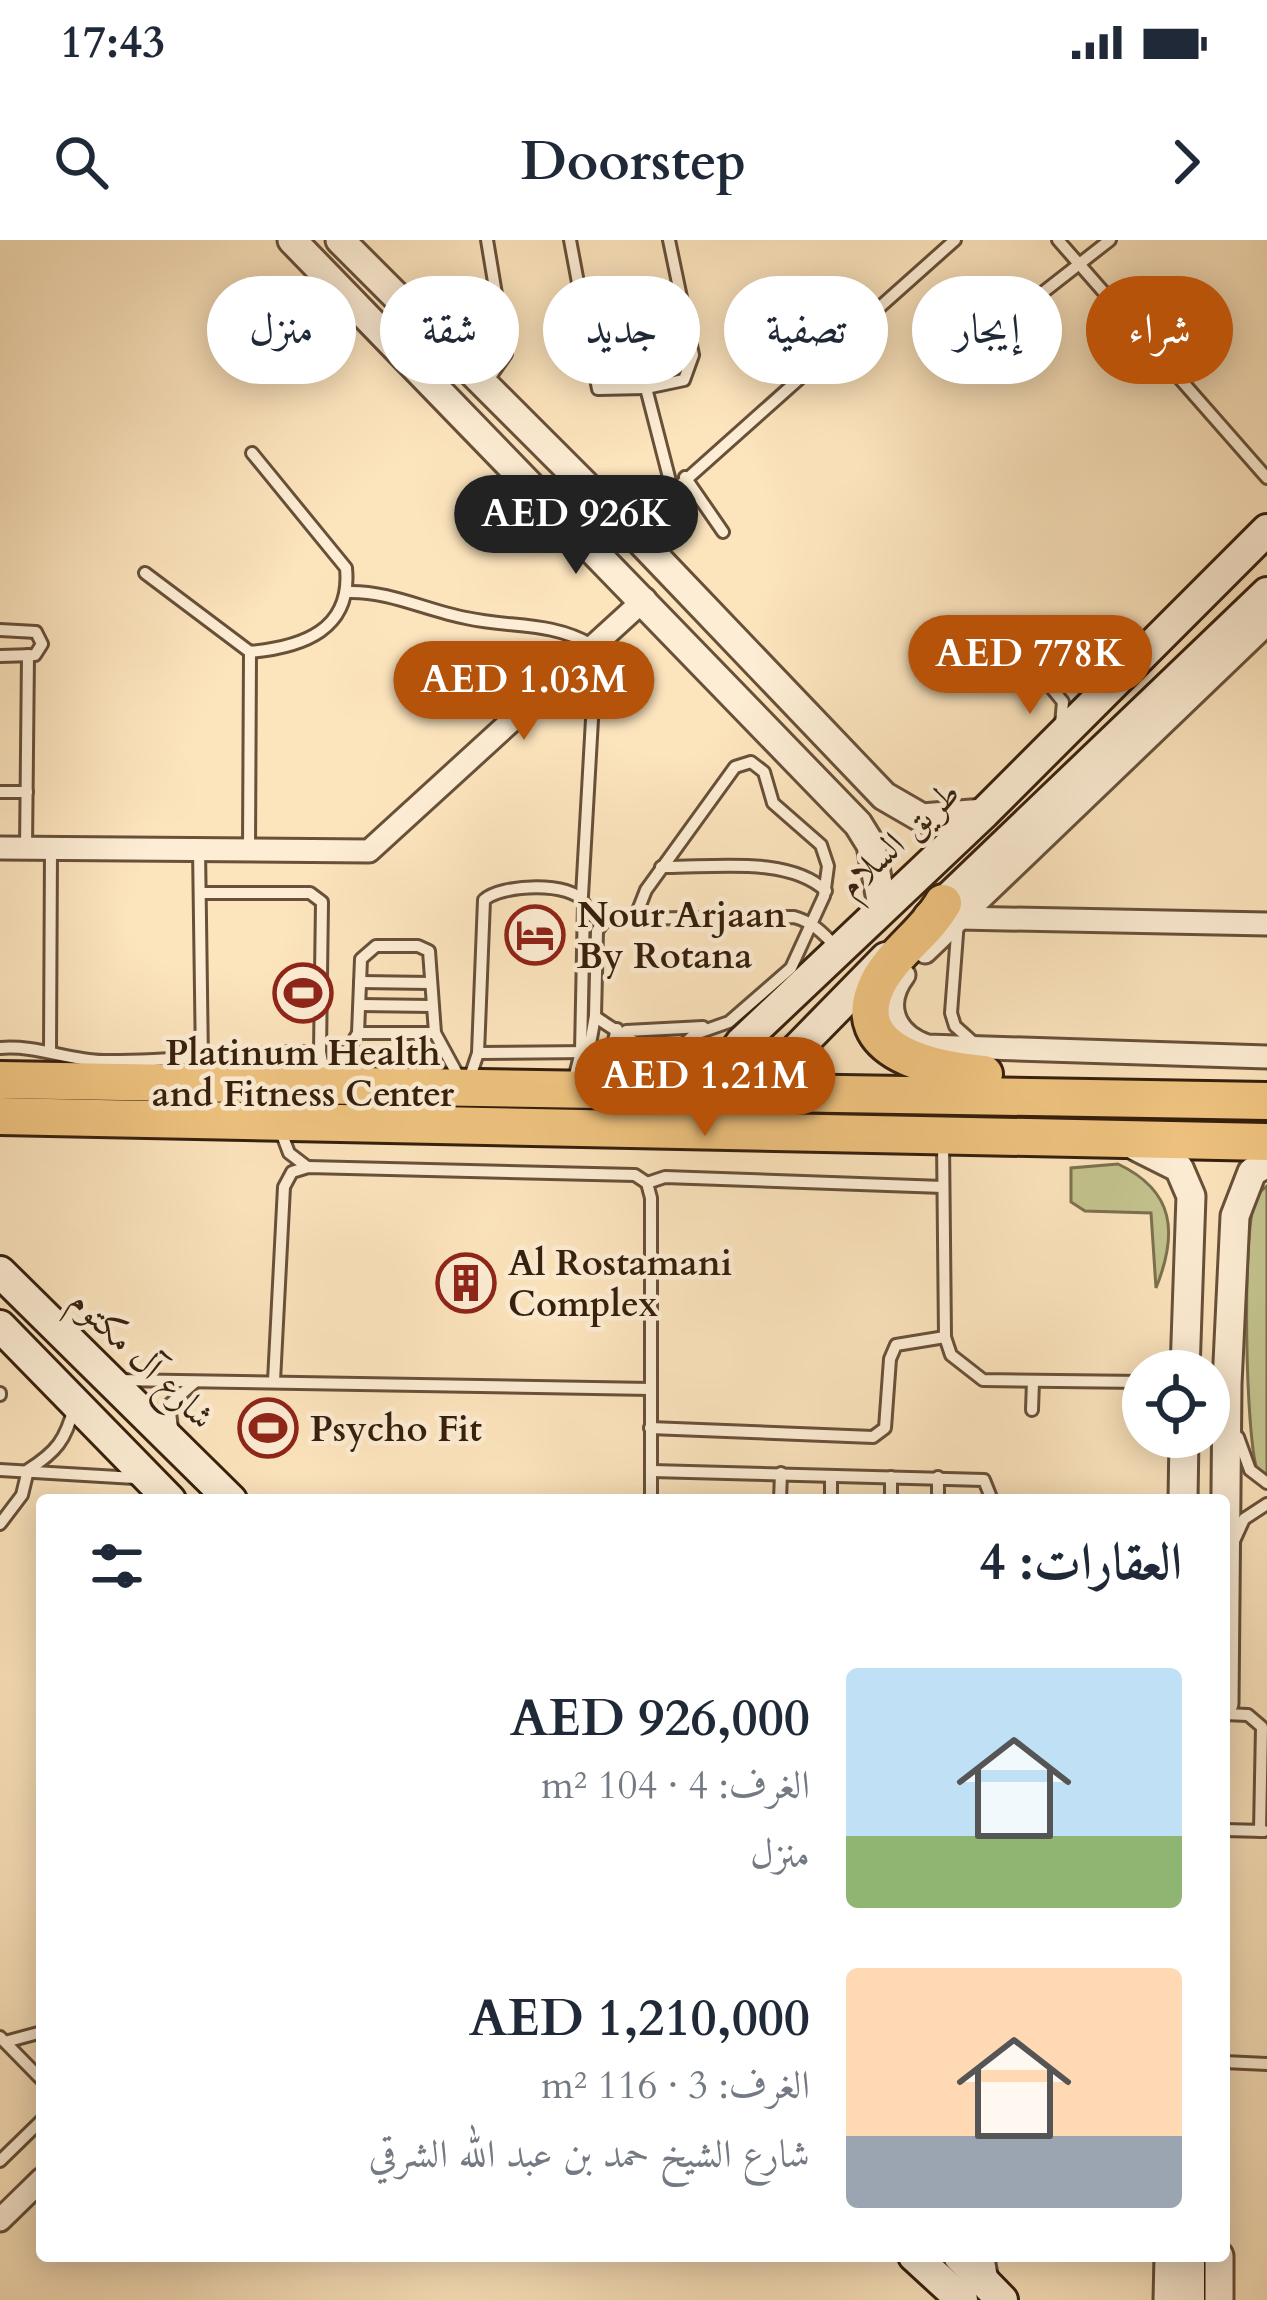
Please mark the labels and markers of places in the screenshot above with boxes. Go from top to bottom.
pin: AED 926K [452,475,700,577]
pin: AED 778K [906,615,1154,717]
pin: AED 1.03M [387,641,661,743]
place label: Nour Arjaan By Rotana [577,891,786,981]
hotel icon: Nour Arjaan By Rotana [504,904,566,966]
sports icon: Platinum Health and Fitness Center [272,962,334,1024]
place label: Platinum Health and Fitness Center [152,1029,455,1119]
pin: AED 1.21M [568,1037,842,1139]
place label: Al Rostamani Complex [508,1239,732,1329]
building icon: Al Rostamani Complex [435,1252,497,1314]
sports icon: Psycho Fit [237,1397,299,1459]
place label: Psycho Fit [310,1405,482,1454]

